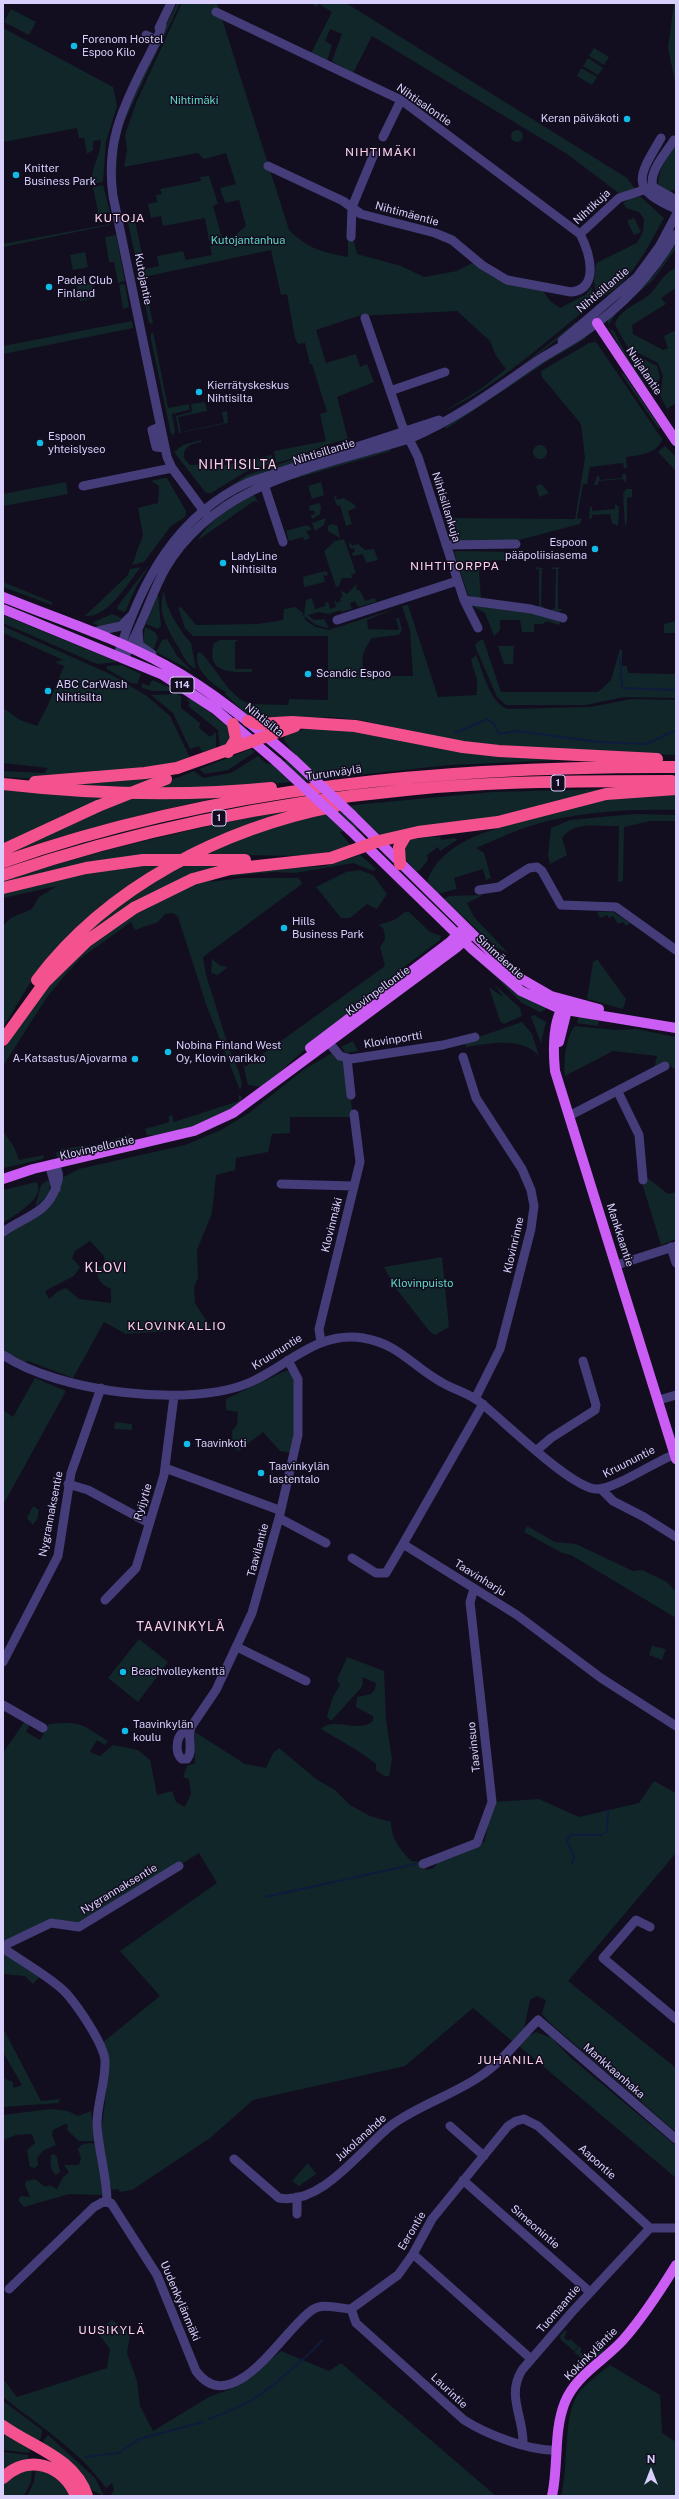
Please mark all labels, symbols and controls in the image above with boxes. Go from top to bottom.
place label: Forenom Hostel Espoo Kilo [82,33,163,59]
marker: Forenom Hostel Espoo Kilo [69,41,79,51]
street label: Nihtisalontie [394,81,454,129]
park label: Nihtimäki [170,94,218,108]
place label: Keran päiväkoti [541,112,619,126]
marker: Keran päiväkoti [622,114,632,124]
district label: NIHTIMÄKI [345,145,417,159]
place label: Knitter Business Park [24,162,96,188]
marker: Knitter Business Park [11,170,21,180]
street label: Nihtikuja [571,187,613,227]
street label: Nihtimäentie [374,199,440,229]
district label: KUTOJA [95,211,145,225]
park label: Kutojantanhua [211,234,285,248]
street label: Kutojantie [132,252,154,306]
street label: Nihtisillantie [574,264,632,316]
place label: Padel Club Finland [57,274,113,300]
marker: Padel Club Finland [44,282,54,292]
street label: Nuijalantie [623,344,665,398]
place label: Kierrätyskeskus Nihtisilta [207,379,289,405]
marker: Kierrätyskeskus Nihtisilta [194,387,204,397]
place label: Espoon yhteislyseo [48,430,106,456]
street label: Nihtisillantie [291,436,357,468]
marker: Espoon yhteislyseo [35,438,45,448]
district label: NIHTISILTA [198,457,278,473]
street label: Nihtisillankuja [429,470,463,544]
place label: Espoon pääpoliisiasema [505,536,587,562]
marker: Espoon pääpoliisiasema [590,544,600,554]
place label: LadyLine Nihtisilta [231,550,277,576]
marker: LadyLine Nihtisilta [218,558,228,568]
district label: NIHTITORPPA [410,559,500,573]
place label: Scandic Espoo [316,667,391,681]
marker: Scandic Espoo [303,669,313,679]
road number: 114 [170,677,194,693]
place label: ABC CarWash Nihtisilta [56,678,127,704]
marker: ABC CarWash Nihtisilta [43,686,53,696]
street label: Nihtisilta [242,700,286,740]
street label: Turunväylä [305,763,363,783]
road number: 1 [551,775,565,791]
road number: 1 [212,810,226,826]
place label: Hills Business Park [292,915,364,941]
marker: Hills Business Park [279,923,289,933]
street label: Sinimäentie [473,932,527,982]
street label: Klovinpellontie [343,963,413,1019]
street label: Klovinportti [363,1029,423,1051]
place label: Nobina Finland West Oy, Klovin varikko [176,1039,281,1065]
marker: Nobina Finland West Oy, Klovin varikko [163,1047,173,1057]
place label: A-Katsastus/Ajovarma [13,1052,127,1066]
marker: A-Katsastus/Ajovarma [130,1054,140,1064]
street label: Klovinpellontie [59,1133,135,1163]
street label: Klovinmäki [319,1196,345,1254]
street label: Mankkaantie [604,1202,636,1268]
street label: Klovinrinne [501,1216,527,1274]
district label: KLOVI [85,1260,127,1276]
park label: Klovinpuisto [391,1277,453,1291]
district label: KLOVINKALLIO [128,1319,226,1333]
street label: Kruununtie [249,1331,305,1373]
place label: Taavinkoti [195,1437,246,1451]
marker: Taavinkoti [182,1439,192,1449]
street label: Kruununtie [601,1443,657,1481]
place label: Taavinkylän lastentalo [269,1460,329,1486]
marker: Taavinkylän lastentalo [256,1468,266,1478]
street label: Nygrannaksentie [36,1470,66,1558]
street label: Ryijytie [131,1482,155,1522]
street label: Taavilantie [245,1522,271,1578]
street label: Taavinharju [452,1557,508,1599]
district label: TAAVINKYLÄ [136,1619,226,1635]
place label: Beachvolleykenttä [131,1665,225,1679]
marker: Beachvolleykenttä [118,1667,128,1677]
place label: Taavinkylän koulu [133,1718,193,1744]
street label: Taavinsuo [465,1721,483,1773]
marker: Taavinkylän koulu [120,1726,130,1736]
street label: Nygrannaksentie [78,1861,160,1917]
street label: Mankkaanhaka [580,2041,648,2101]
district label: JUHANILA [478,2053,544,2067]
street label: Jukolanahde [333,2112,389,2164]
street label: Aapontie [575,2142,619,2182]
street label: Simeonintie [508,2202,562,2252]
street label: Eerontie [395,2209,429,2253]
street label: Uudenkylänmäki [157,2259,203,2343]
street label: Tuomaantie [534,2282,584,2336]
district label: UUSIKYLÄ [78,2323,146,2337]
street label: Kokinkyläntie [562,2325,620,2383]
street label: Laurintie [428,2371,470,2411]
north arrow [631,2451,671,2491]
text: N [647,2453,655,2465]

